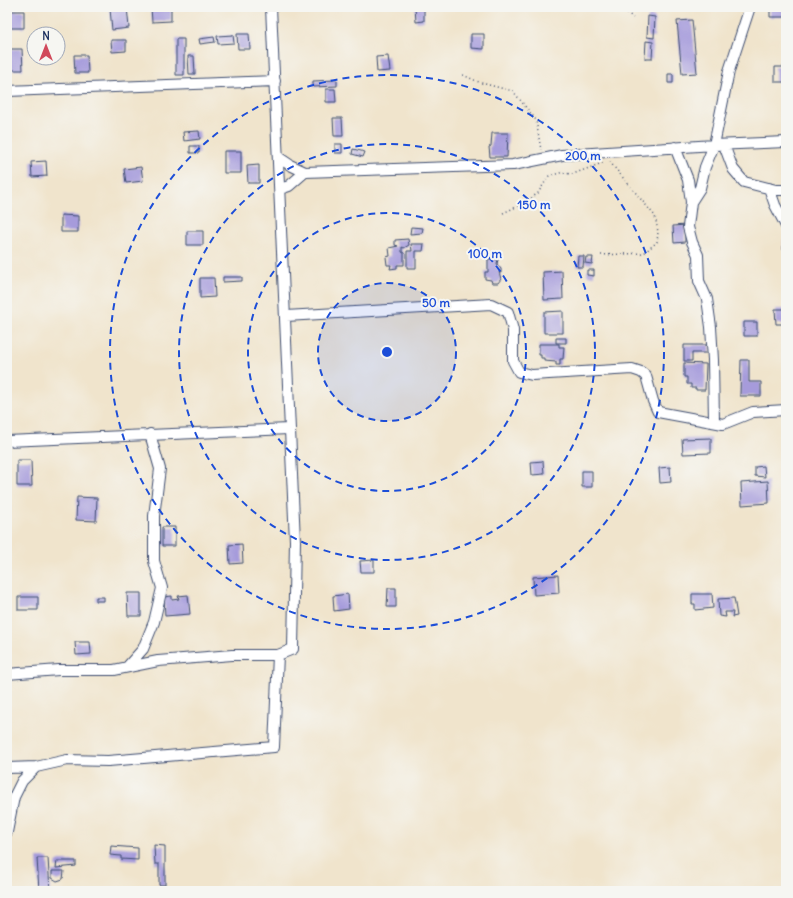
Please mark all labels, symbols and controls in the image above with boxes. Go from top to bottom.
north arrow [26,26,66,66]
text: N [42,29,50,43]
text: 200 m [565,148,601,163]
text: 150 m [518,197,551,212]
text: 100 m [468,246,502,261]
text: 50 m [422,295,451,310]
centre of rings [380,345,394,359]

